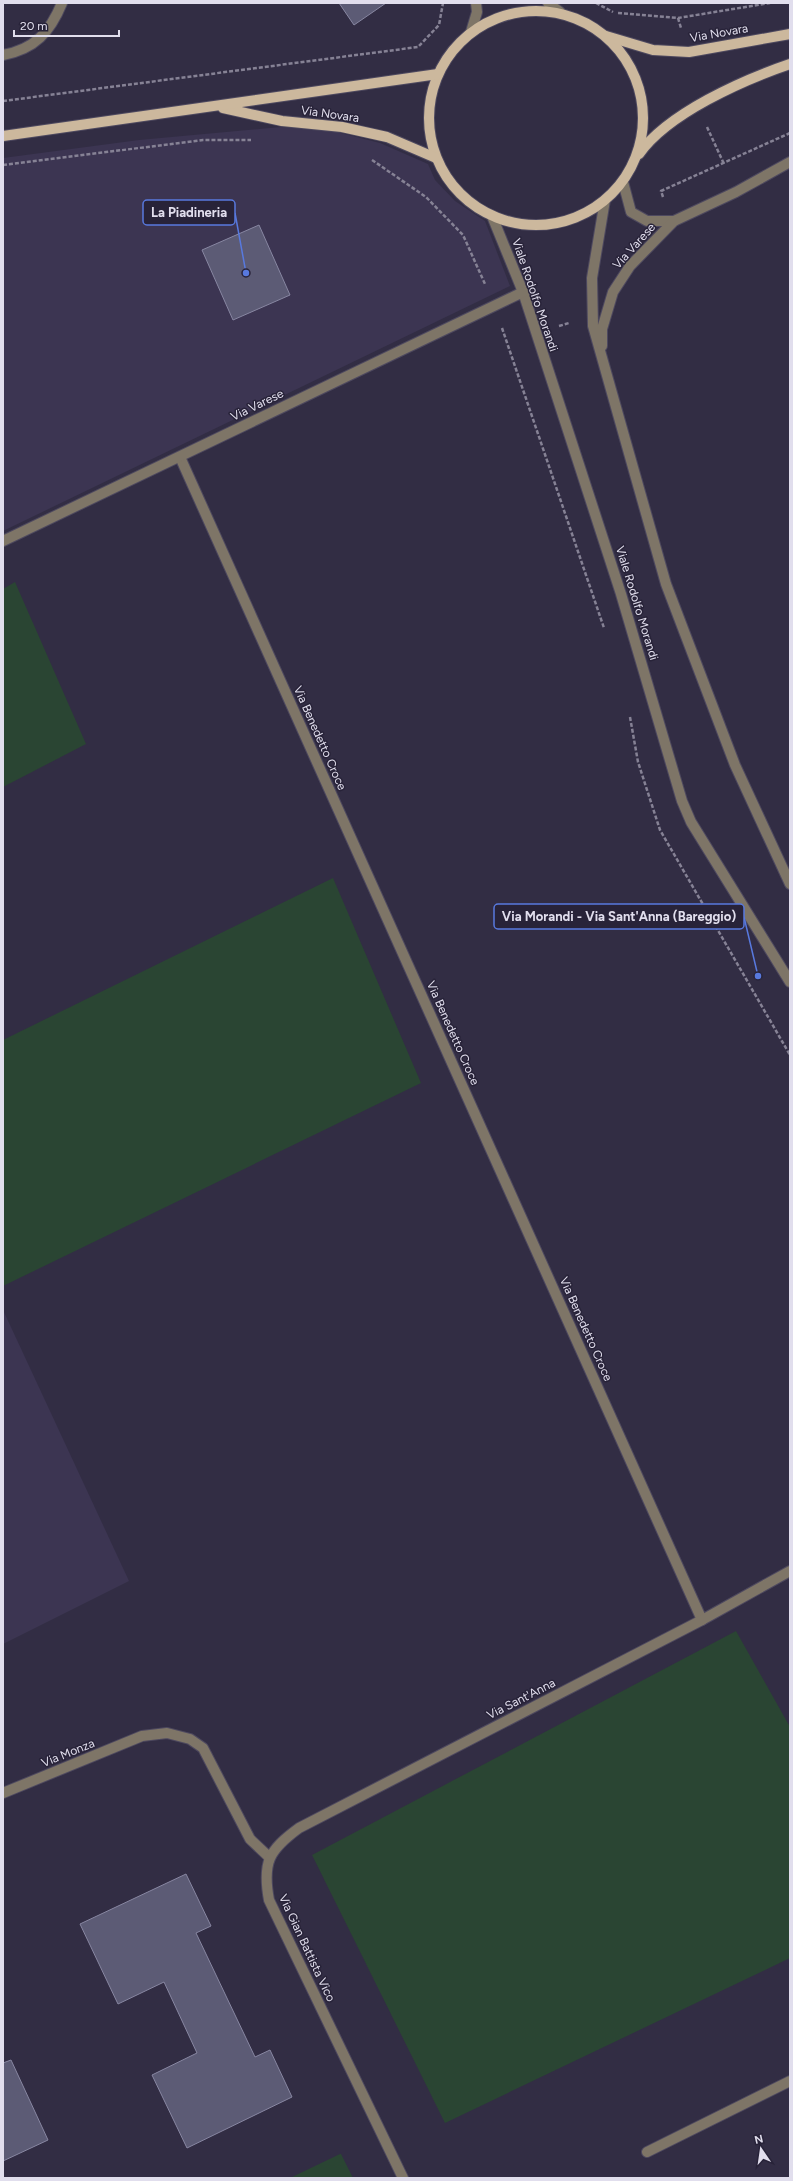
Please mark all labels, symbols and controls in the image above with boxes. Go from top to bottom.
scale bar [14,12,119,38]
text: 20 m [20,19,48,33]
street label: Via Novara [689,21,749,45]
street label: Via Novara [300,103,360,125]
callout: La Piadineria [143,200,235,225]
text: La Piadineria [151,205,227,220]
street label: Via Varese [610,220,659,272]
street label: Viale Rodolfo Morandi [509,237,561,353]
street label: Via Varese [228,386,286,424]
street label: Viale Rodolfo Morandi [613,544,661,662]
street label: Via Benedetto Croce [291,684,349,793]
callout: Via Morandi - Via Sant'Anna (Bareggio) [494,904,744,929]
text: Via Morandi - Via Sant'Anna (Bareggio) [502,909,736,924]
street label: Via Benedetto Croce [424,979,482,1088]
street label: Via Benedetto Croce [557,1275,615,1384]
street label: Via Sant'Anna [484,1676,558,1722]
street label: Via Monza [39,1736,97,1770]
street label: Via Gian Battista Vico [276,1892,338,2004]
north arrow [741,2129,781,2169]
text: N [753,2132,764,2147]

